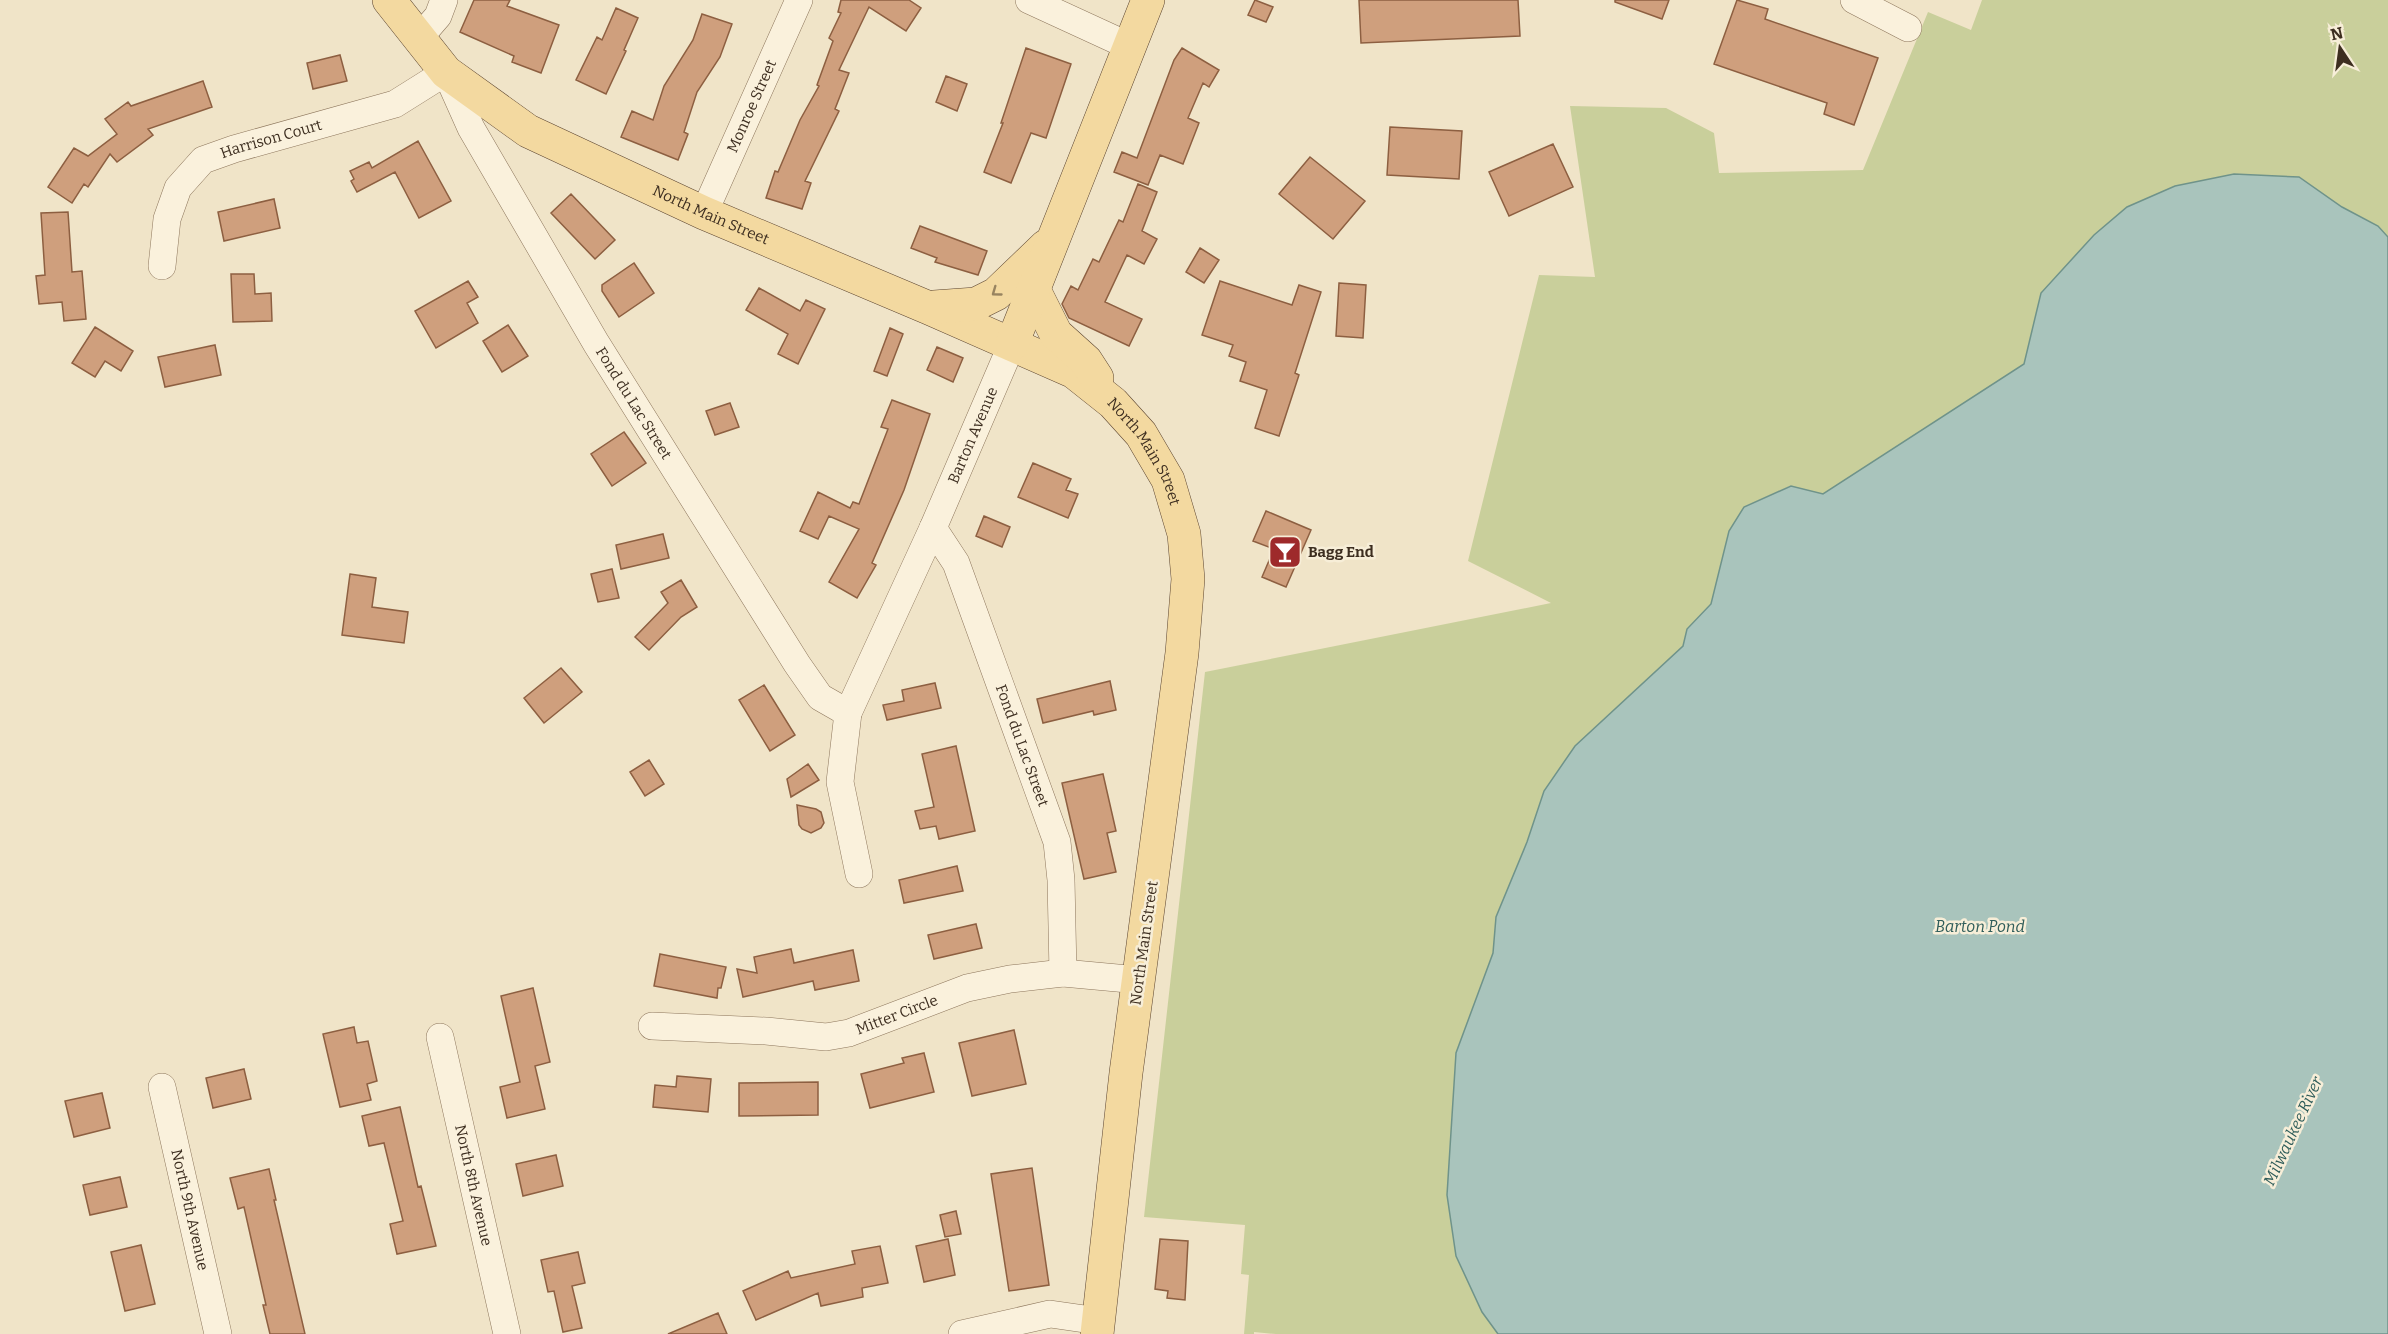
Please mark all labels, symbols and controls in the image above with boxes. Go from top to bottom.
north arrow [2310,18,2370,78]
text: N [2329,23,2345,45]
street label: Monroe Street [723,56,780,155]
street label: Harrison Court [218,116,324,162]
street label: North Main Street [650,181,772,249]
one-way arrow [992,285,1003,296]
street label: Fond du Lac Street [592,344,676,463]
street label: Barton Avenue [944,384,1002,486]
street label: North Main Street [1103,394,1184,508]
bar icon: Bagg End [1267,534,1303,570]
place label: Bagg End [1308,543,1374,561]
street label: Fond du Lac Street [992,682,1053,810]
street label: North Main Street [1126,879,1162,1006]
water label: Barton Pond [1935,917,2025,936]
street label: Mitter Circle [853,991,940,1039]
water label: Milwaukee River [2260,1072,2327,1188]
street label: North 8th Avenue [451,1123,496,1248]
street label: North 9th Avenue [167,1148,212,1272]

